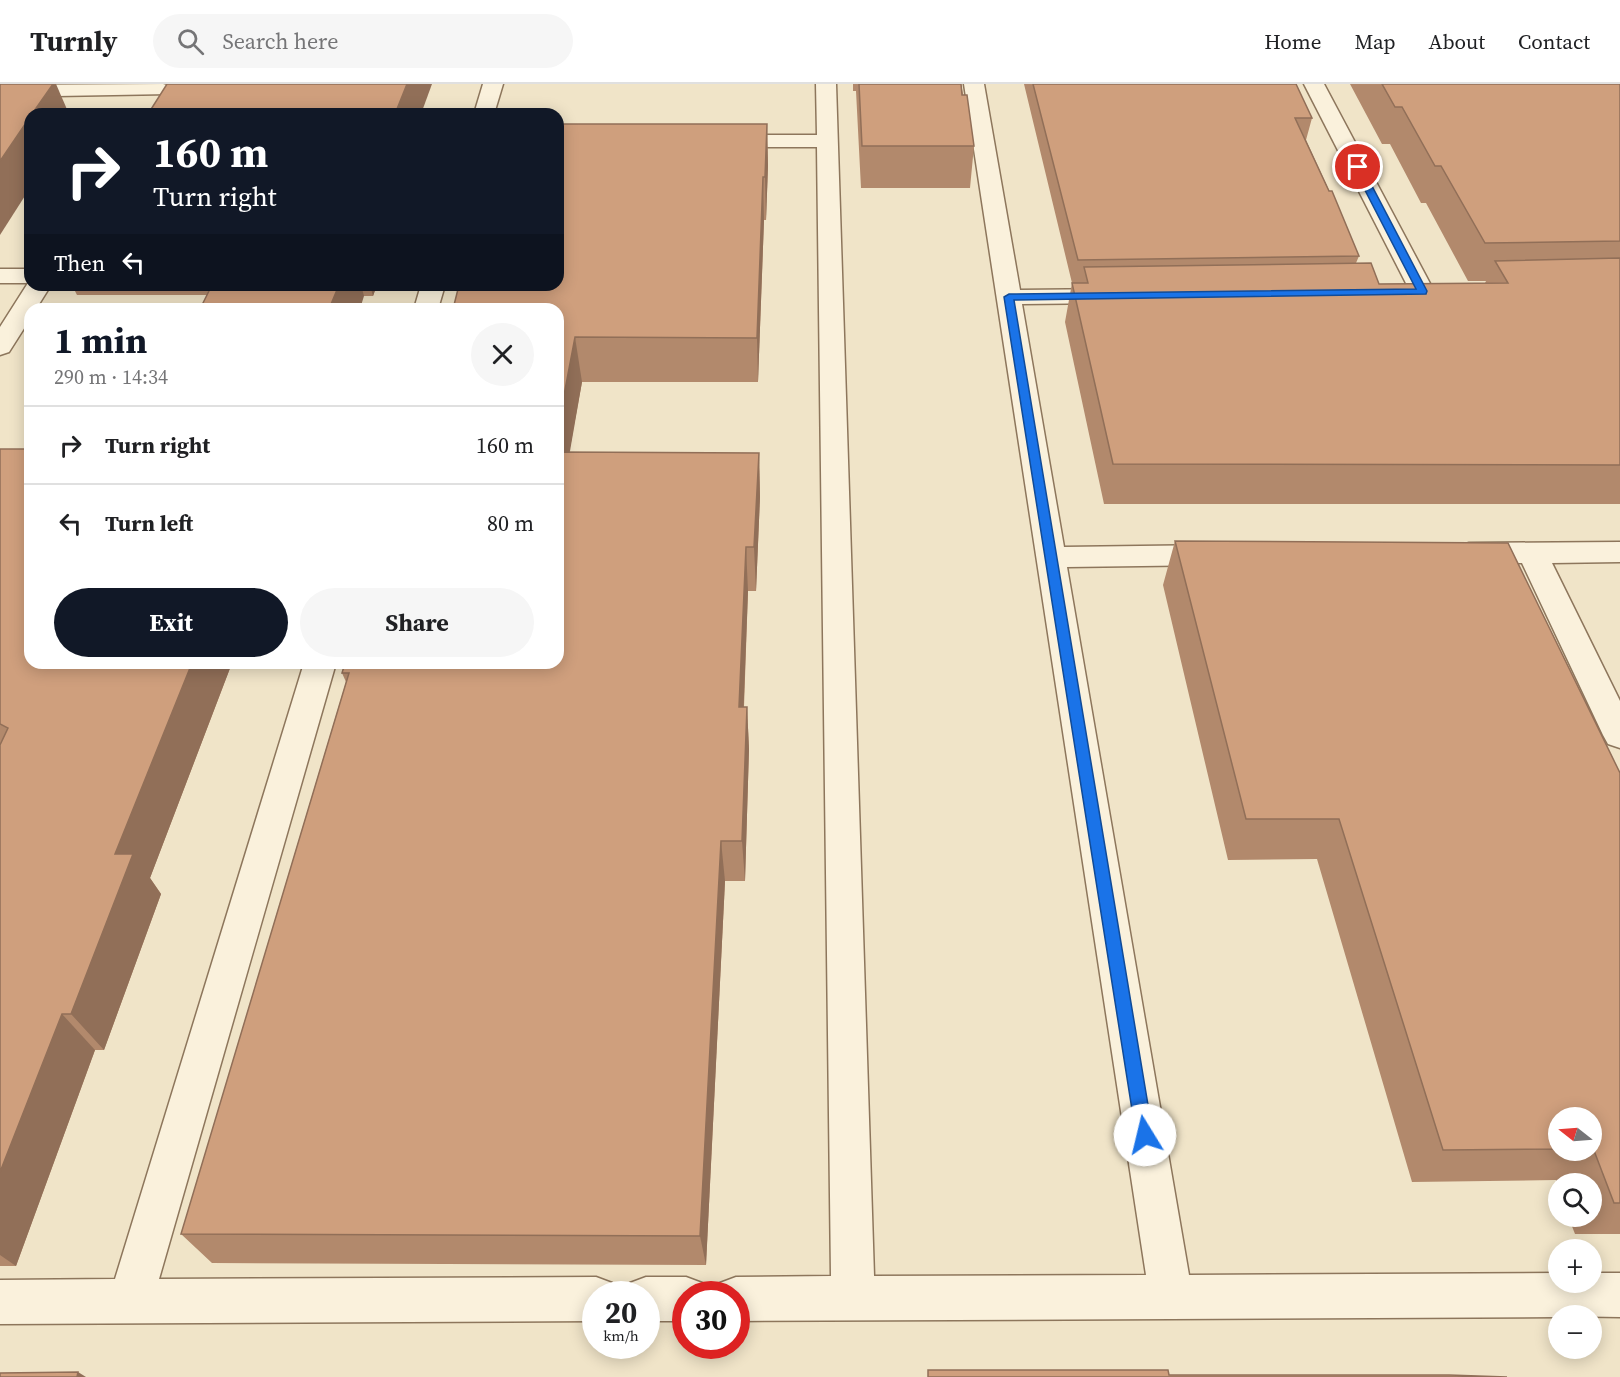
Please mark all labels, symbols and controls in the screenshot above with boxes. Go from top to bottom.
search box [153,14,573,68]
text: Turnly [30,22,117,60]
icon: search [174,25,207,58]
text: Search here [222,26,338,56]
text: Home [1264,27,1322,56]
text: Map [1355,27,1396,56]
text: About [1429,27,1485,56]
text: Contact [1518,27,1590,56]
text: 160 m [153,123,268,181]
icon: right [54,132,132,210]
pin [1332,141,1383,192]
icon: arrive [1341,150,1374,183]
text: Turn right [153,178,277,215]
icon: left [117,246,150,279]
text: Then [54,248,105,278]
text: 1 min [54,316,147,365]
button: close [471,323,534,386]
text: 290 m · 14:34 [54,363,168,391]
icon: right [54,429,87,462]
text: Turn right [105,430,210,460]
text: 160 m [476,430,534,460]
icon: left [54,507,87,540]
text: Turn left [105,508,193,538]
text: 80 m [487,508,534,538]
button: Exit [54,588,288,657]
button: Share [300,588,534,657]
position arrow [1113,1103,1177,1167]
north arrow [1548,1107,1602,1161]
map controls [1548,1107,1602,1359]
button: search [1548,1173,1602,1227]
button: + [1548,1239,1602,1293]
speed limit sign: 30 [672,1281,750,1359]
text: 20 [605,1292,637,1333]
button: − [1548,1305,1602,1359]
text: km/h [603,1325,639,1346]

